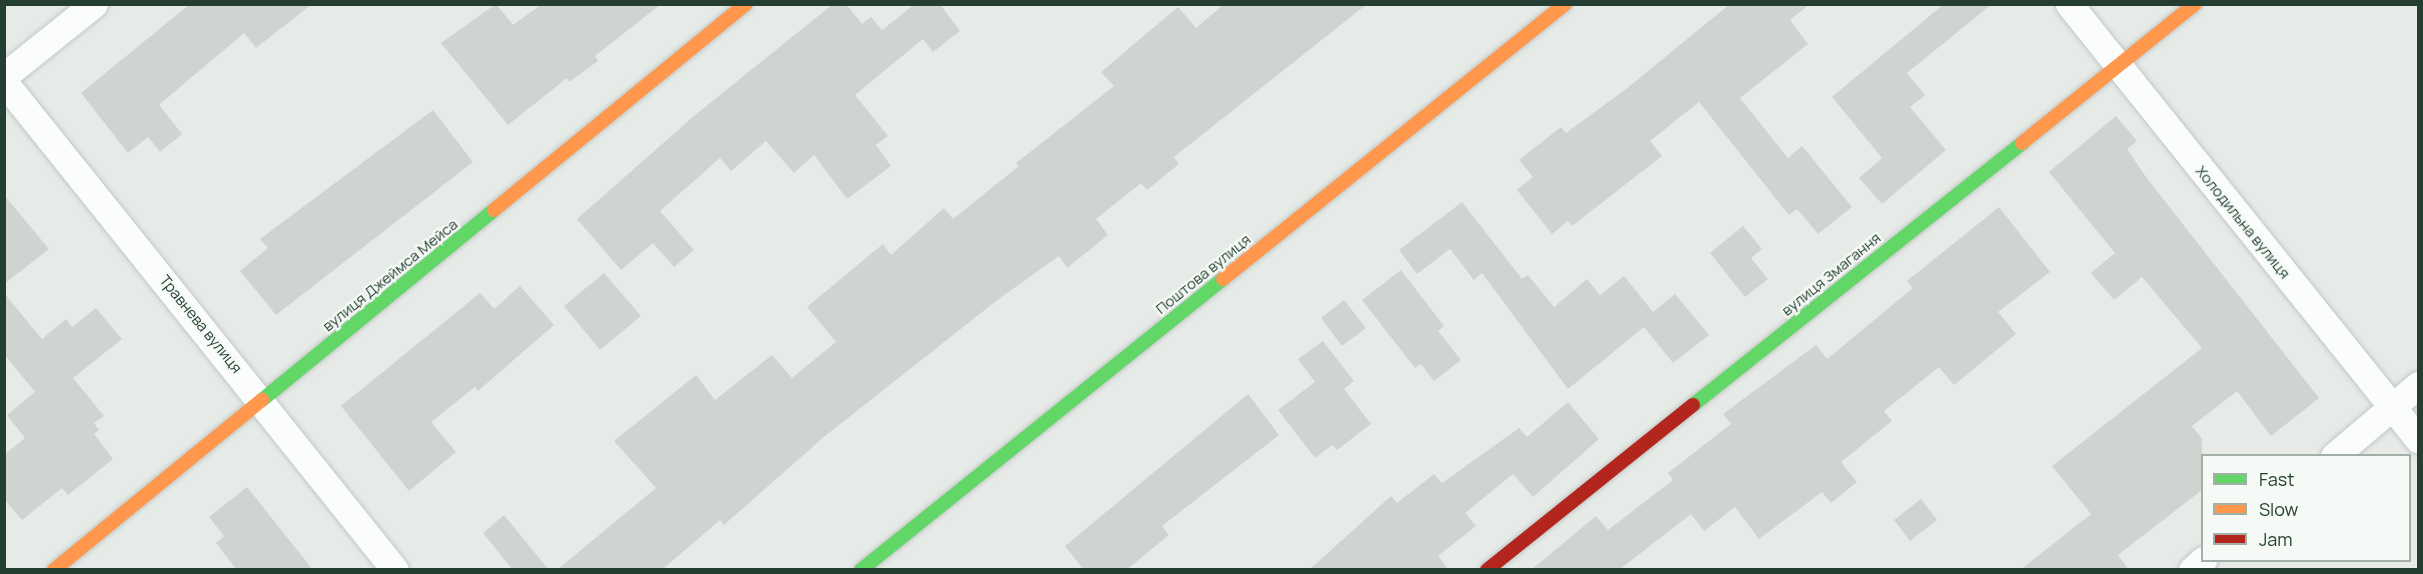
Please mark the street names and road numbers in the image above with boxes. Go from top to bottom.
street label: Холодильна вулиця [2192,162,2294,282]
street label: вулиця Джеймса Мейса [319,215,461,335]
street label: вулиця Змагання [1778,229,1884,319]
street label: Поштова вулиця [1152,230,1254,318]
street label: Травнева вулиця [156,271,246,377]

